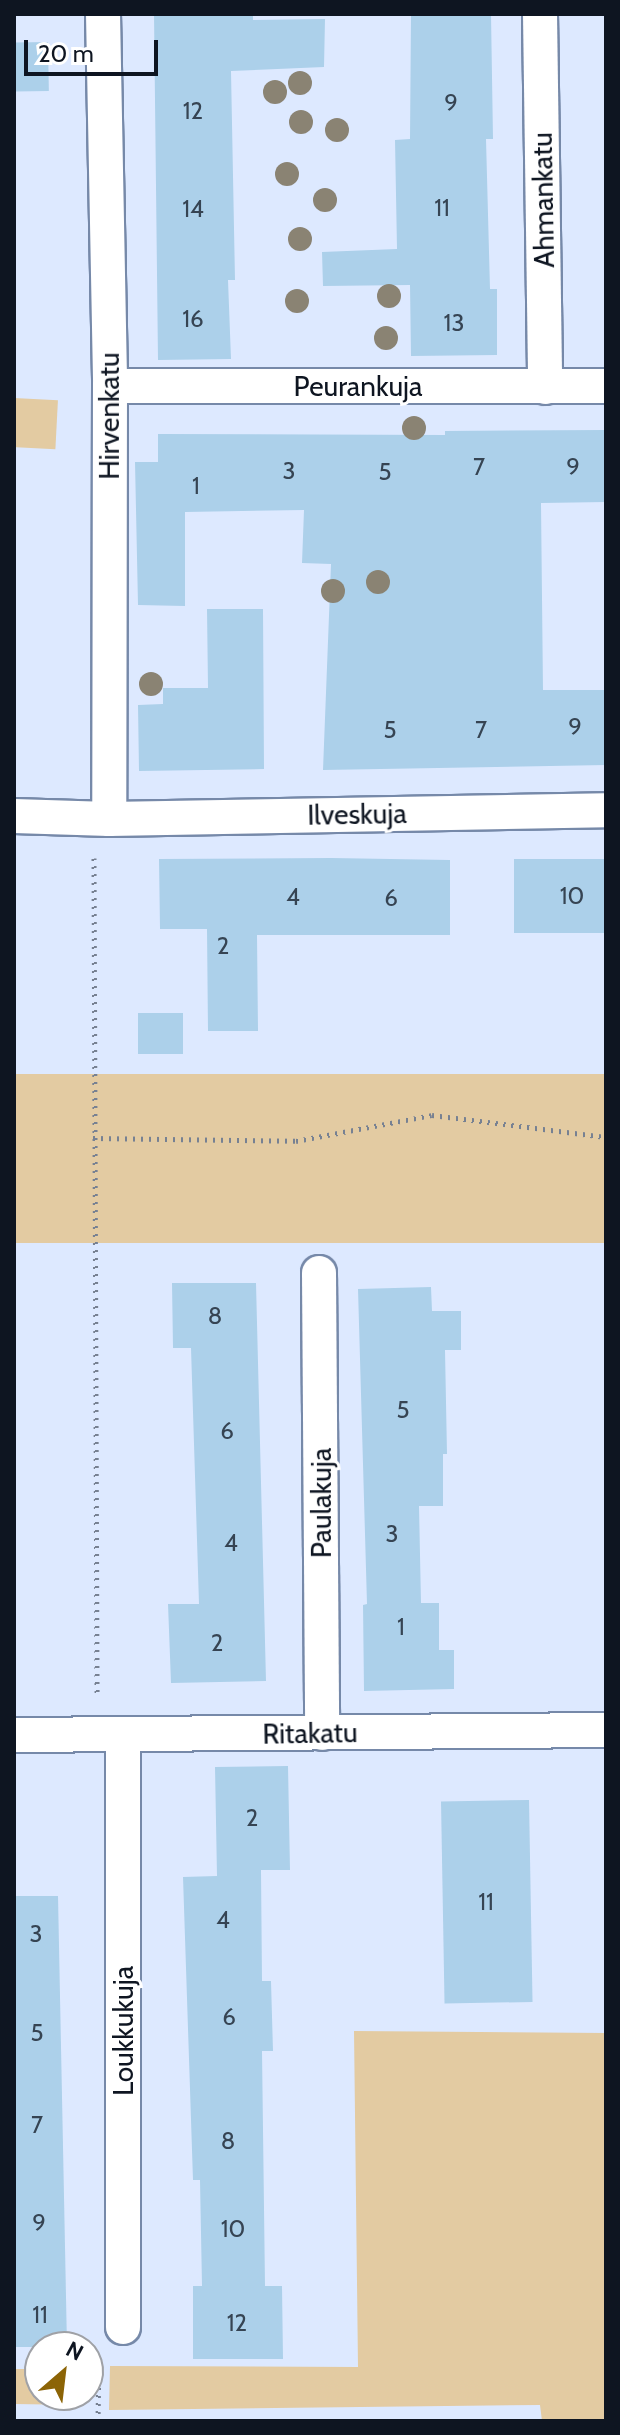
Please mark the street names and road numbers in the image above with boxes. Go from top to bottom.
street label: Ahmankatu [525,132,561,268]
street label: Hirvenkatu [92,352,126,480]
street label: Peurankuja [294,369,422,403]
street label: Ilveskuja [307,796,407,832]
street label: Paulakuja [304,1448,338,1558]
street label: Ritakatu [262,1715,358,1751]
street label: Loukkukuja [106,1966,140,2096]

